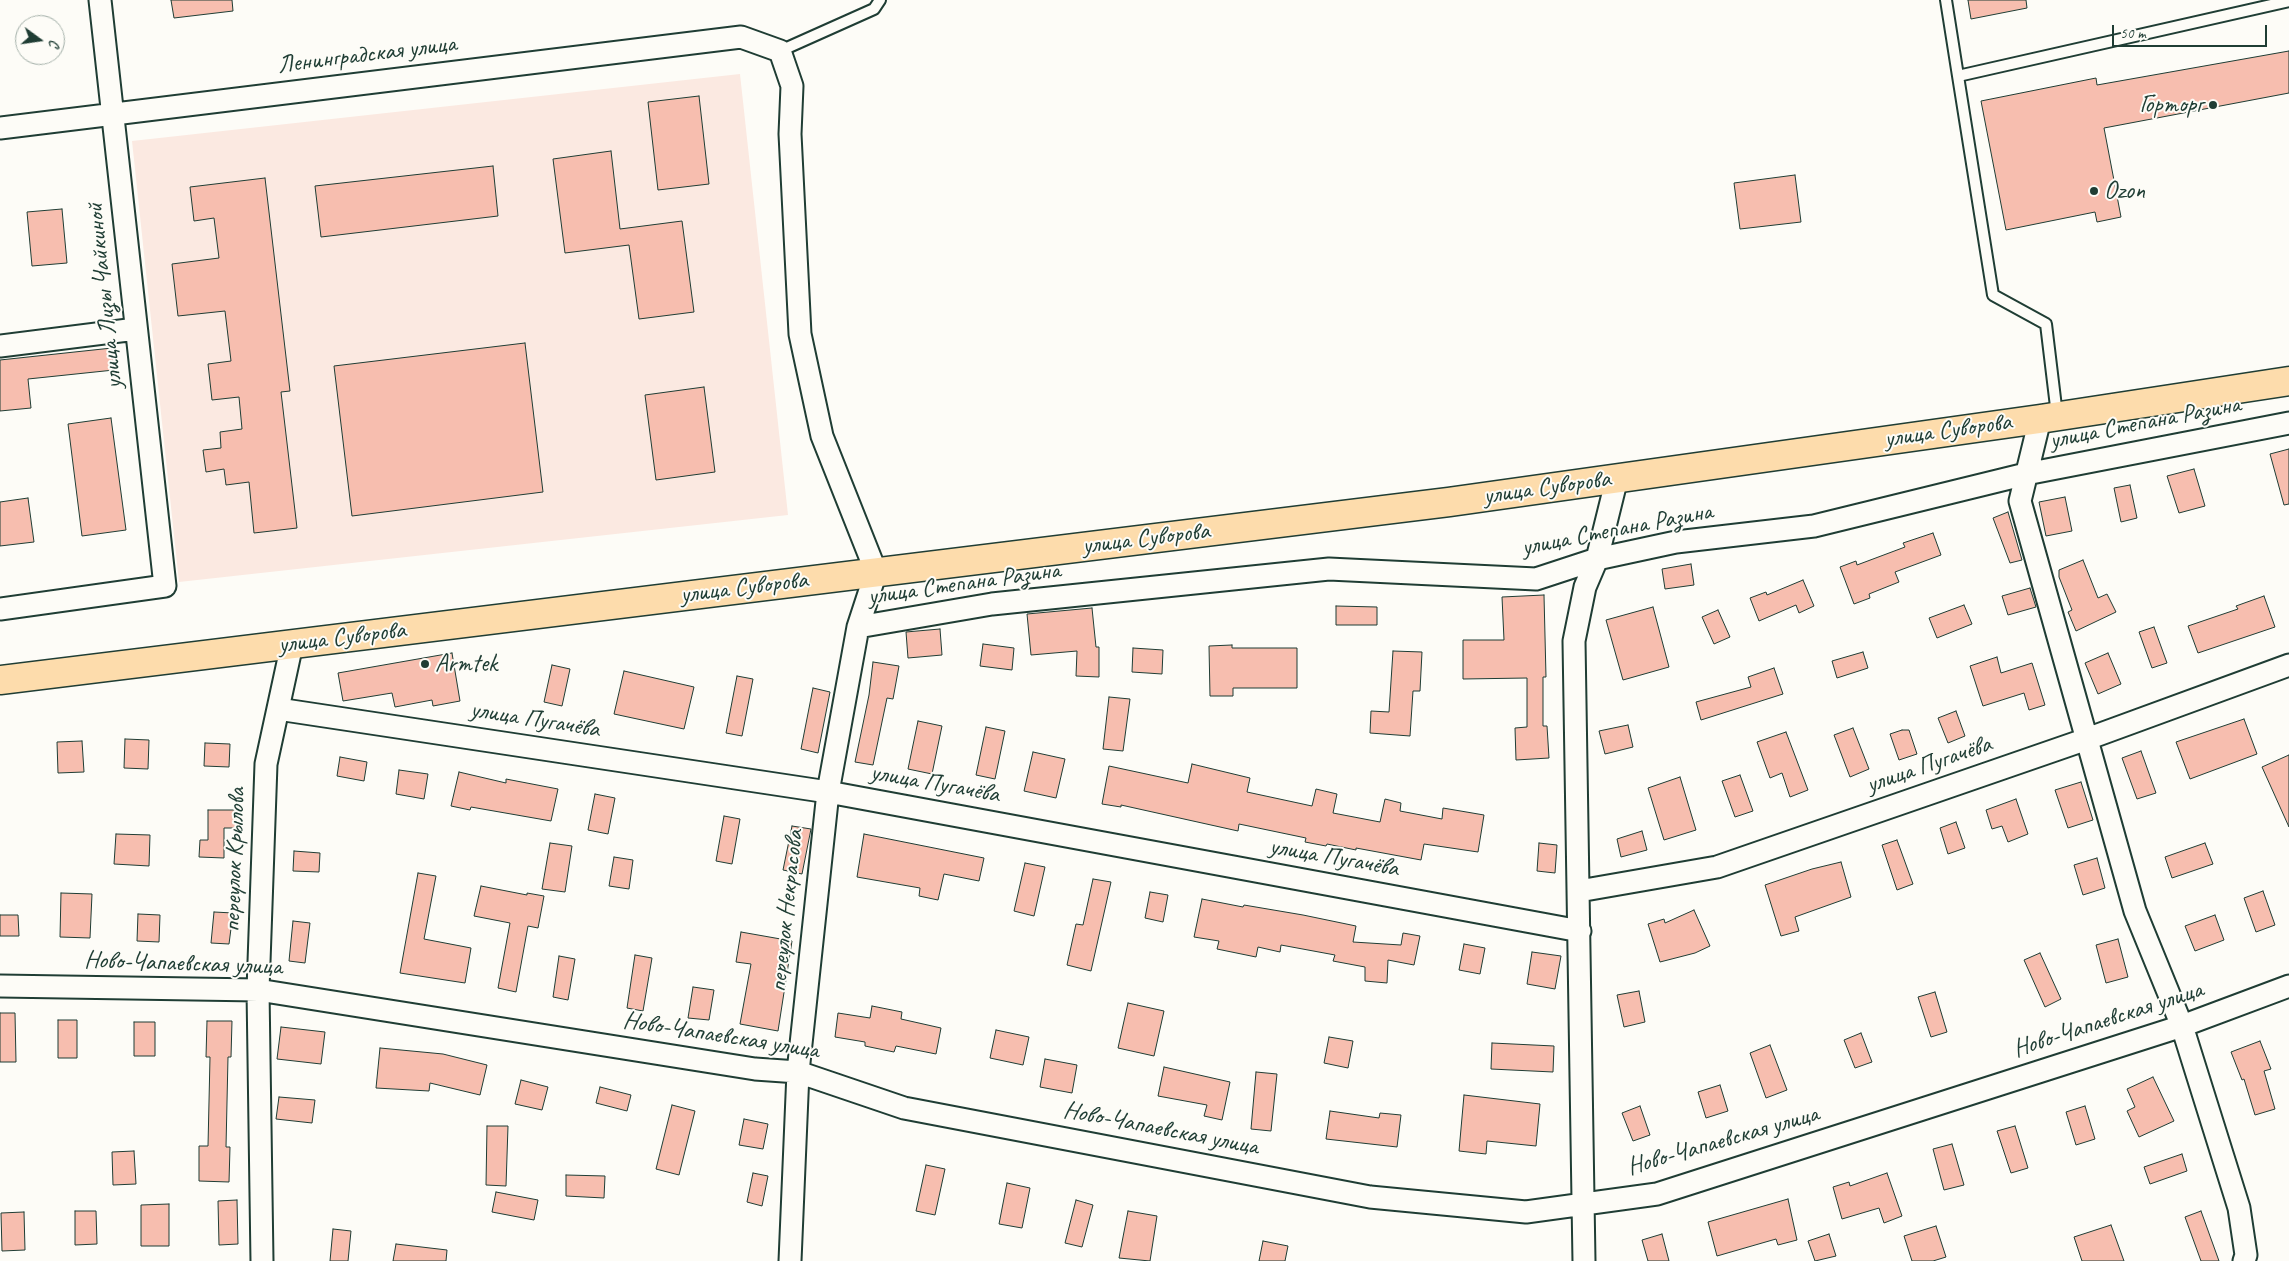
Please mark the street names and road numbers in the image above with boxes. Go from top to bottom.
street label: Ленинградская улица [276,29,458,81]
street label: улица Лизы Чайкиной [80,202,130,390]
street label: улица Степана Разина [2047,390,2243,456]
street label: улица Суворова [1883,407,2013,455]
street label: улица Суворова [1482,464,1612,512]
street label: улица Степана Разина [1519,497,1715,563]
street label: улица Суворова [1081,516,1211,562]
street label: улица Степана Разина [866,556,1062,612]
street label: улица Суворова [679,565,809,611]
street label: улица Суворова [277,615,407,661]
street label: улица Пугачёва [468,695,602,745]
street label: улица Пугачёва [1862,730,1996,800]
street label: улица Пугачёва [868,758,1002,810]
street label: переулок Крылова [217,787,253,933]
street label: переулок Некрасова [764,828,810,994]
street label: улица Пугачёва [1267,832,1401,884]
street label: Ново-Чапаевская улица [84,946,282,982]
street label: Ново-Чапаевская улица [2009,975,2207,1065]
street label: Ново-Чапаевская улица [621,1006,821,1066]
street label: Ново-Чапаевская улица [1061,1095,1261,1163]
street label: Ново-Чапаевская улица [1624,1099,1822,1183]

